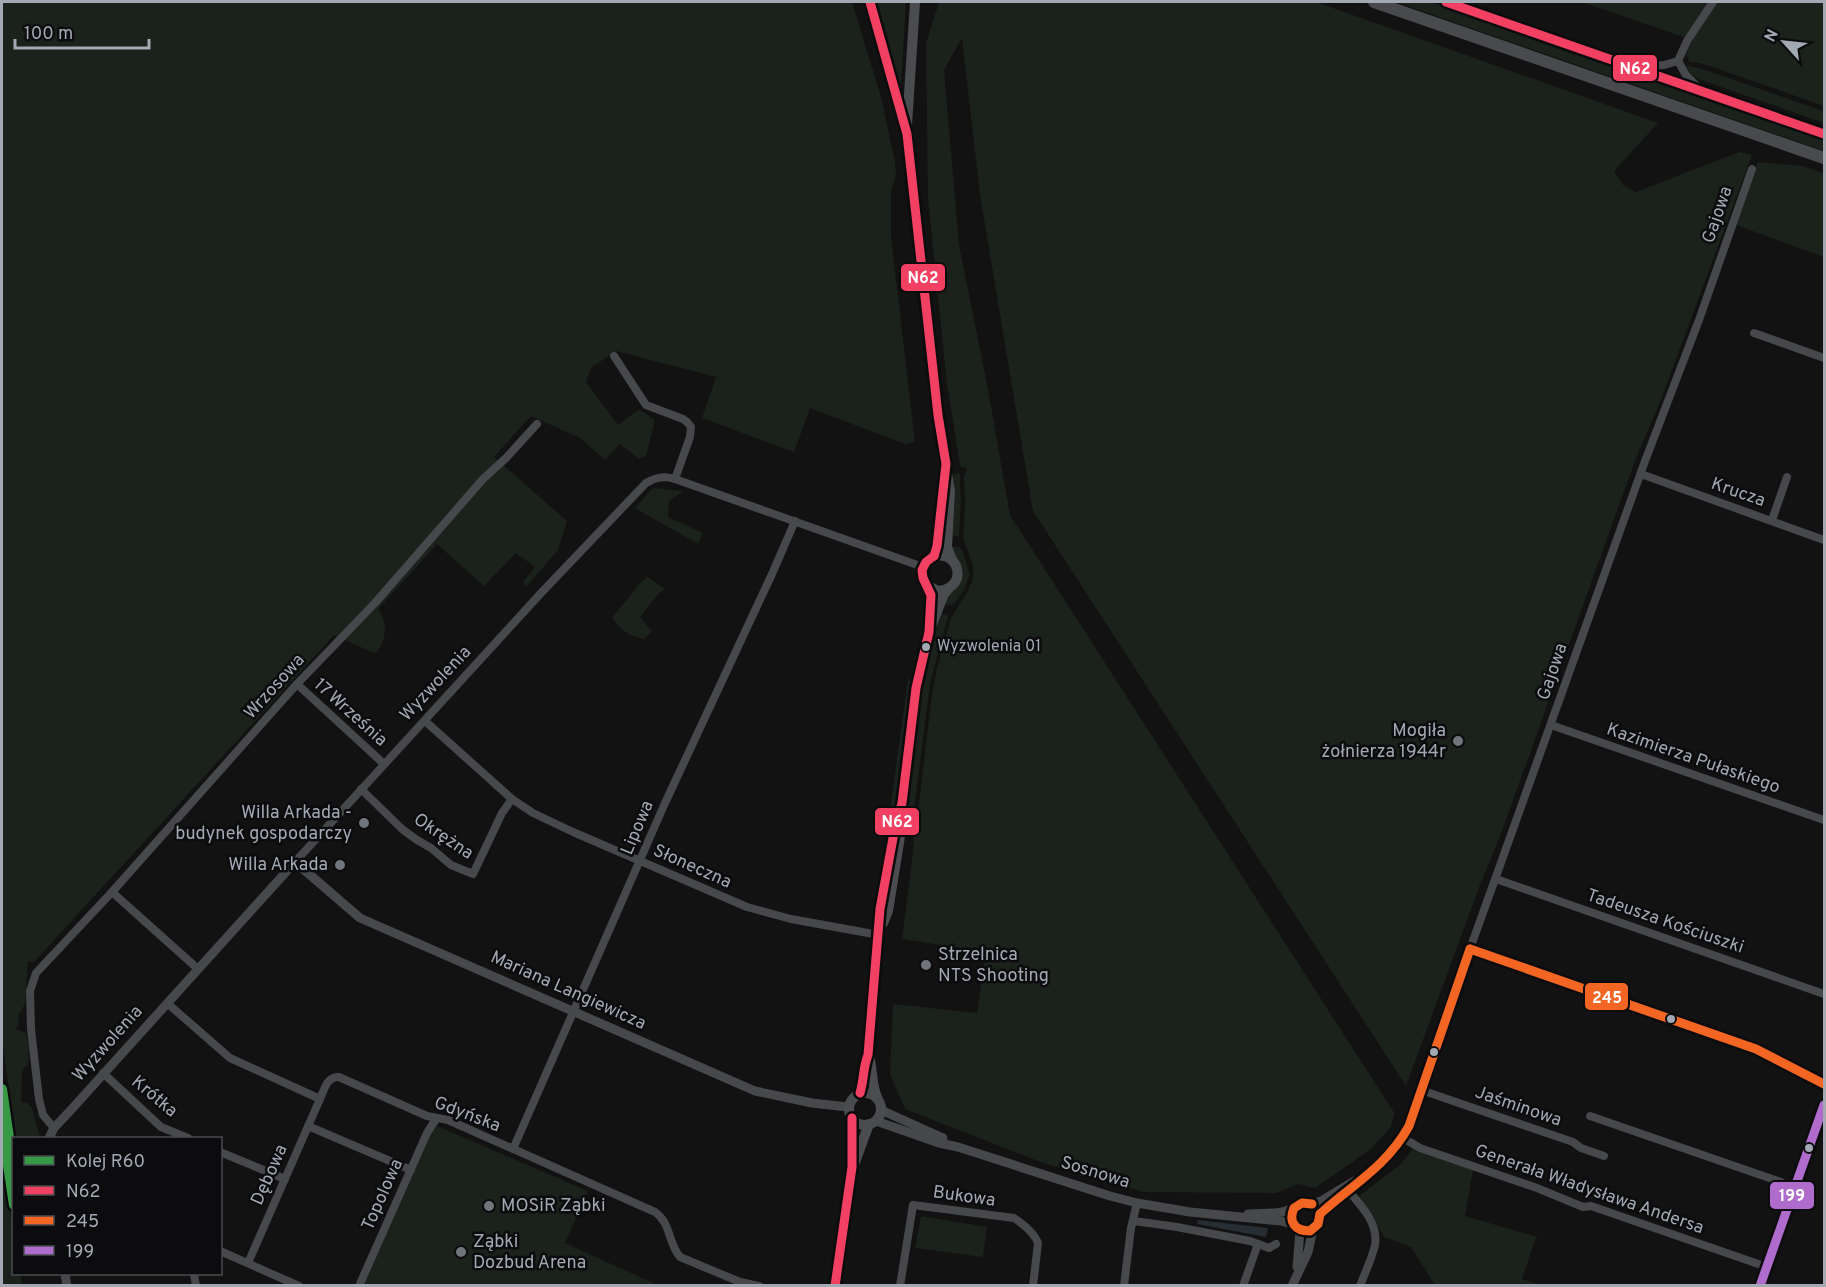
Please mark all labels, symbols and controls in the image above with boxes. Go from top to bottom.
scale bar [15,12,148,50]
north arrow [1754,12,1814,72]
text: 100 m [24,23,73,46]
text: N [1761,26,1784,46]
line badge: N62 [1612,54,1658,82]
text: N62 [1619,60,1651,80]
street label: Gajowa [1698,183,1738,247]
line badge: N62 [900,263,946,292]
text: N62 [907,269,939,289]
street label: Krucza [1708,473,1768,513]
place label: Wyzwolenia 01 [937,637,1041,657]
street label: Gajowa [1533,640,1573,704]
marker: Wyzwolenia 01 [920,641,932,653]
street label: Wyzwolenia [395,642,477,726]
street label: Wrzosowa [240,650,310,724]
street label: 17 Września [308,674,392,752]
street label: Kazimierza Pułaskiego [1603,718,1783,800]
place label: Mogiła żołnierza 1944r [1321,720,1446,764]
marker: Mogiła żołnierza 1944r [1451,734,1465,748]
street label: Lipowa [616,797,660,859]
place label: Willa Arkada - budynek gospodarczy [175,802,352,846]
line badge: N62 [874,807,920,836]
street label: Okrężna [409,809,477,865]
text: N62 [881,813,913,833]
marker: Willa Arkada - budynek gospodarczy [357,816,371,830]
street label: Słoneczna [649,840,735,894]
place label: Willa Arkada [228,854,328,877]
marker: Willa Arkada [333,858,347,872]
street label: Tadeusza Kościuszki [1583,884,1747,960]
place label: Strzelnica NTS Shooting [938,944,1049,988]
street label: Mariana Langiewicza [487,946,649,1036]
marker: Strzelnica NTS Shooting [919,958,933,972]
line badge: 245 [1584,982,1629,1011]
text: 245 [1592,989,1622,1009]
street label: Wyzwolenia [68,1001,148,1087]
unlabelled marker [1665,1013,1677,1025]
unlabelled marker [1428,1046,1440,1058]
street label: Krótka [126,1071,182,1123]
street label: Jaśminowa [1472,1081,1564,1133]
street label: Gdyńska [431,1092,503,1138]
legend [12,1137,222,1275]
street label: Generała Władysława Andersa [1471,1140,1707,1240]
street label: Dębowa [246,1141,294,1209]
unlabelled marker [1803,1142,1815,1154]
text: Kolej R60 [66,1151,145,1174]
street label: Sosnowa [1058,1152,1132,1194]
street label: Topolowa [357,1156,409,1234]
text: N62 [66,1181,101,1204]
street label: Bukowa [931,1181,997,1213]
line badge: 199 [1769,1181,1815,1210]
text: 199 [1779,1187,1805,1207]
place label: MOSiR Ząbki [501,1195,606,1218]
marker: MOSiR Ząbki [482,1199,496,1213]
text: 245 [66,1211,99,1234]
place label: Ząbki Dozbud Arena [473,1231,586,1275]
text: 199 [66,1241,94,1264]
marker: Ząbki Dozbud Arena [454,1245,468,1259]

